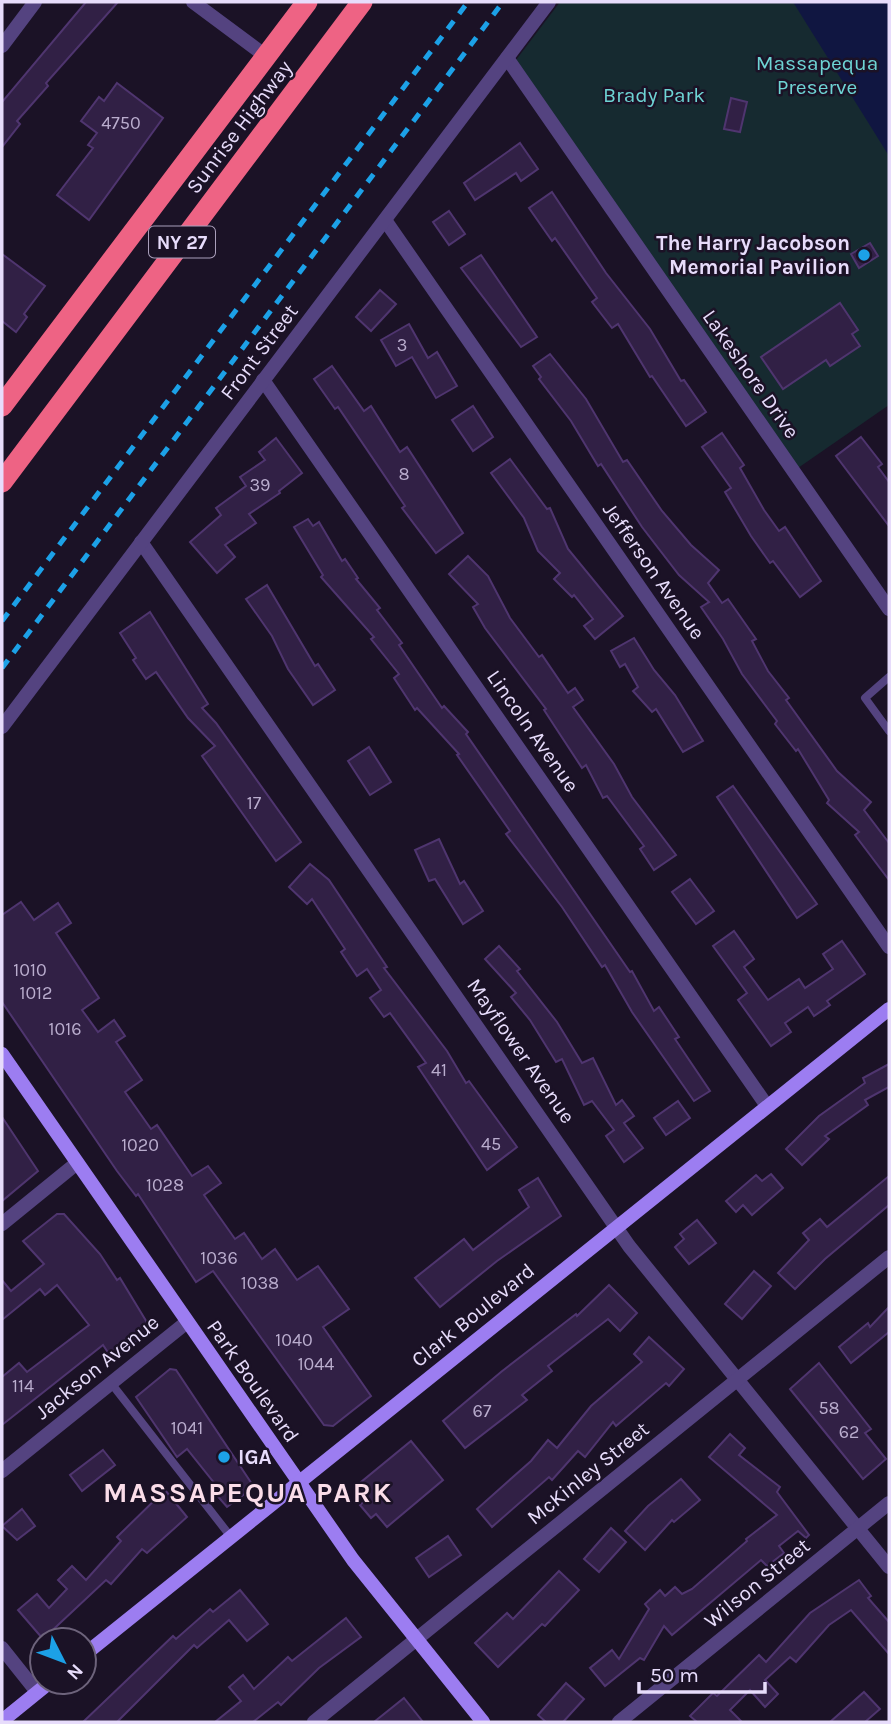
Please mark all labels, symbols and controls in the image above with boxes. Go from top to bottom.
park label: Massapequa Preserve [756,51,878,99]
street label: Sunrise Highway [181,56,297,198]
park label: Brady Park [603,83,705,107]
house number: 4750 [101,112,141,134]
road number: NY 27 [149,226,215,258]
place label: The Harry Jacobson Memorial Pavilion [656,231,850,279]
marker: The Harry Jacobson Memorial Pavilion [856,247,872,263]
street label: Front Street [215,299,303,404]
street label: Lakeshore Drive [698,305,804,443]
house number: 3 [397,334,407,356]
house number: 8 [398,463,410,485]
house number: 39 [249,474,271,496]
street label: Jefferson Avenue [598,498,710,644]
street label: Lincoln Avenue [482,665,584,797]
house number: 17 [247,792,262,814]
house number: 1010 [13,959,47,981]
street label: Mayflower Avenue [462,974,580,1128]
house number: 1012 [19,982,53,1004]
house number: 1016 [49,1018,81,1040]
house number: 41 [431,1059,447,1081]
house number: 45 [481,1133,501,1155]
house number: 1020 [121,1134,159,1156]
house number: 1028 [146,1174,184,1196]
house number: 1036 [200,1247,238,1269]
street label: Clark Boulevard [407,1258,539,1372]
house number: 1038 [241,1272,279,1294]
street label: Jackson Avenue [30,1310,164,1424]
street label: Park Boulevard [202,1315,304,1447]
house number: 1040 [275,1329,313,1351]
house number: 1044 [298,1353,334,1375]
house number: 114 [12,1375,34,1397]
house number: 58 [818,1397,840,1419]
house number: 67 [473,1400,492,1422]
house number: 1041 [171,1417,203,1439]
street label: McKinley Street [522,1417,654,1529]
house number: 62 [839,1421,859,1443]
place label: IGA [238,1445,272,1469]
marker: IGA [216,1449,232,1465]
district label: MASSAPEQUA PARK [103,1476,393,1509]
street label: Wilson Street [699,1533,815,1633]
north arrow [28,1626,98,1696]
scale bar [639,1650,765,1694]
text: N [62,1659,88,1684]
text: 50 m [650,1663,699,1687]

